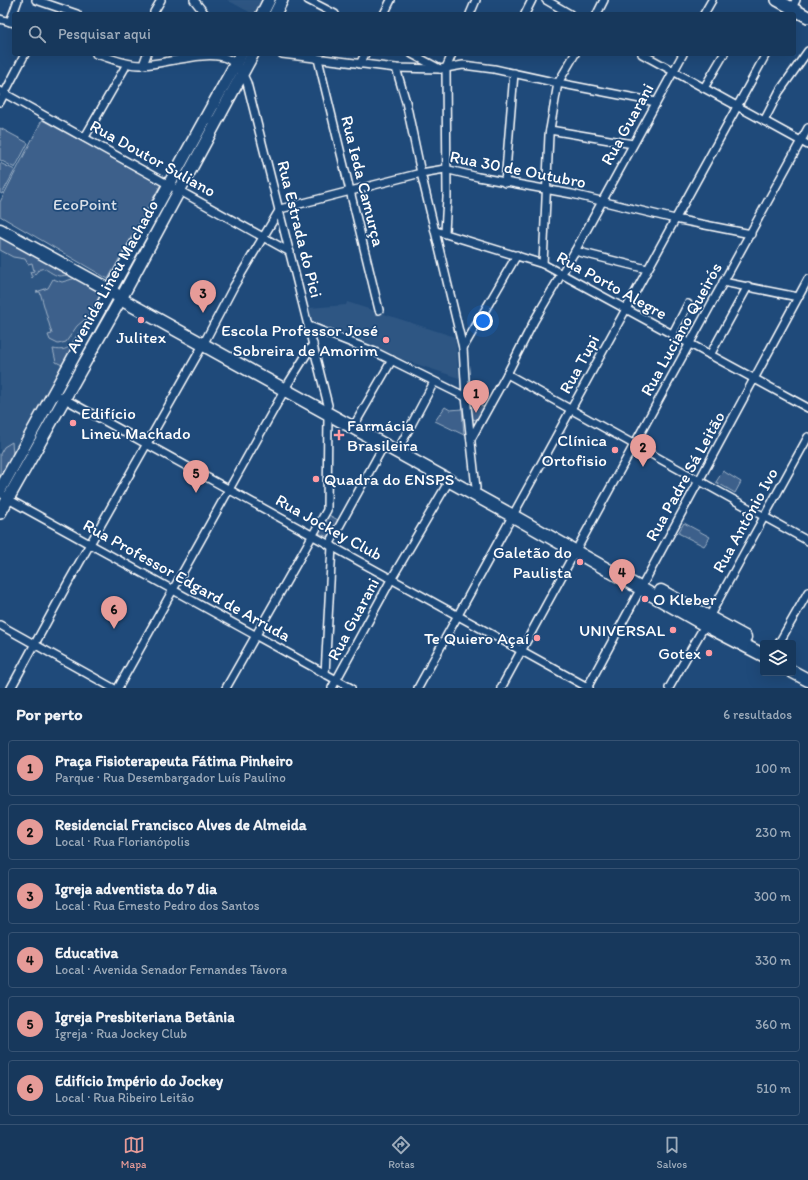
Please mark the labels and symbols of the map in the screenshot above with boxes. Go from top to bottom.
street label: Rua Guarani [596,80,658,168]
street label: Rua Ieda Camurça [337,113,389,249]
street label: Rua Doutor Suliano [87,115,219,201]
street label: Rua 30 de Outubro [448,146,588,192]
street label: Rua Estrada do Pici [273,158,327,300]
park label: EcoPoint [53,194,117,214]
street label: Avenida Lineu Machado [62,196,162,356]
street label: Rua Porto Alegre [553,246,671,324]
street label: Rua Luciano Queirós [636,259,726,399]
pin: 3 [190,280,216,313]
your location [473,311,493,331]
marker: Julitex [136,315,146,325]
place label: Escola Professor José Sobreira de Amorim [221,320,378,360]
place label: Julitex [116,327,166,347]
street label: Rua Tupi [555,331,603,397]
marker: Escola Professor José Sobreira de Amorim [381,335,391,345]
pin: 1 [463,380,489,413]
place label: Edifício Lineu Machado [81,403,191,443]
street label: Rua Padre Sá Leitão [641,408,729,544]
place label: Farmácia Brasileira [347,415,418,455]
marker: Edifício Lineu Machado [68,418,78,428]
marker: Farmácia Brasileira [334,430,344,440]
place label: Clínica Ortofisio [541,430,607,470]
pin: 2 [630,434,656,467]
marker: Clínica Ortofisio [610,445,620,455]
pin: 5 [183,460,209,493]
street label: Rua Antônio Ivo [708,464,782,576]
place label: Quadra do ENSPS [324,469,454,489]
marker: Quadra do ENSPS [311,474,321,484]
street label: Rua Jockey Club [272,489,386,565]
street label: Rua Professor Edgard de Arruda [80,515,294,646]
place label: Galetão do Paulista [493,542,572,582]
marker: Galetão do Paulista [575,557,585,567]
pin: 4 [609,559,635,592]
street label: Rua Guarani [323,574,383,664]
place label: O Kleber [653,589,717,609]
marker: O Kleber [640,594,650,604]
pin: 6 [101,596,127,629]
place label: UNIVERSAL [579,620,665,640]
marker: UNIVERSAL [668,625,678,635]
place label: Te Quiero Açaí [424,628,530,648]
marker: Te Quiero Açaí [532,633,542,643]
place label: Gotex [658,643,701,663]
marker: Gotex [704,648,714,658]

